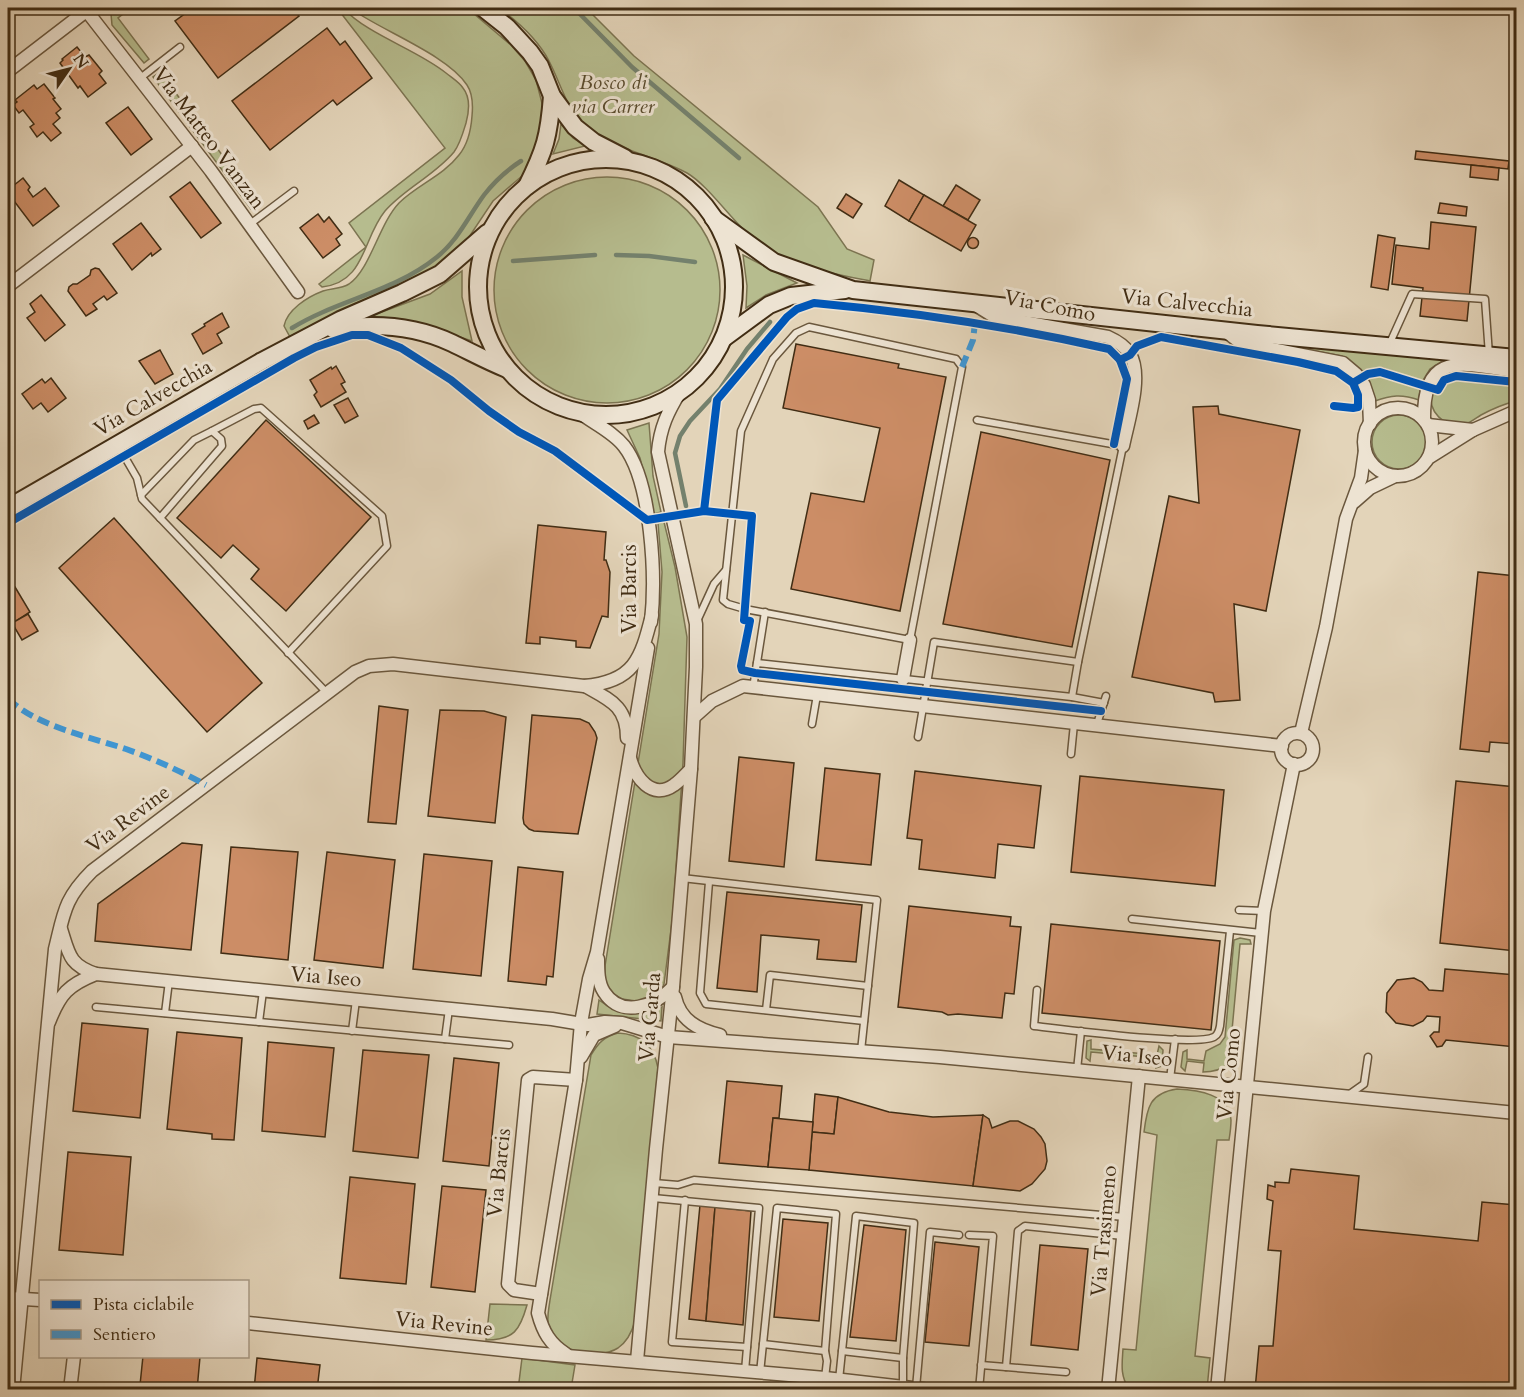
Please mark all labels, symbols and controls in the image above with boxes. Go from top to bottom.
north arrow [39,39,99,99]
text: N [67,49,94,73]
street label: Via Matteo Vanzan [146,61,272,215]
park label: Bosco di via Carrer [572,68,656,121]
street label: Via Calvecchia [1120,282,1254,324]
street label: Via Como [1002,283,1098,329]
street label: Via Calvecchia [88,352,218,444]
street label: Via Barcis [615,544,644,634]
street label: Via Revine [80,778,176,860]
street label: Via Iseo [289,959,363,995]
street label: Via Garda [632,971,668,1063]
street label: Via Como [1210,1026,1248,1122]
street label: Via Iseo [1100,1038,1174,1074]
street label: Via Barcis [480,1127,518,1219]
street label: Via Trasimeno [1084,1164,1124,1298]
legend [39,1280,249,1358]
text: Pista ciclabile [93,1292,194,1317]
street label: Via Revine [394,1304,494,1344]
text: Sentiero [93,1322,156,1347]

